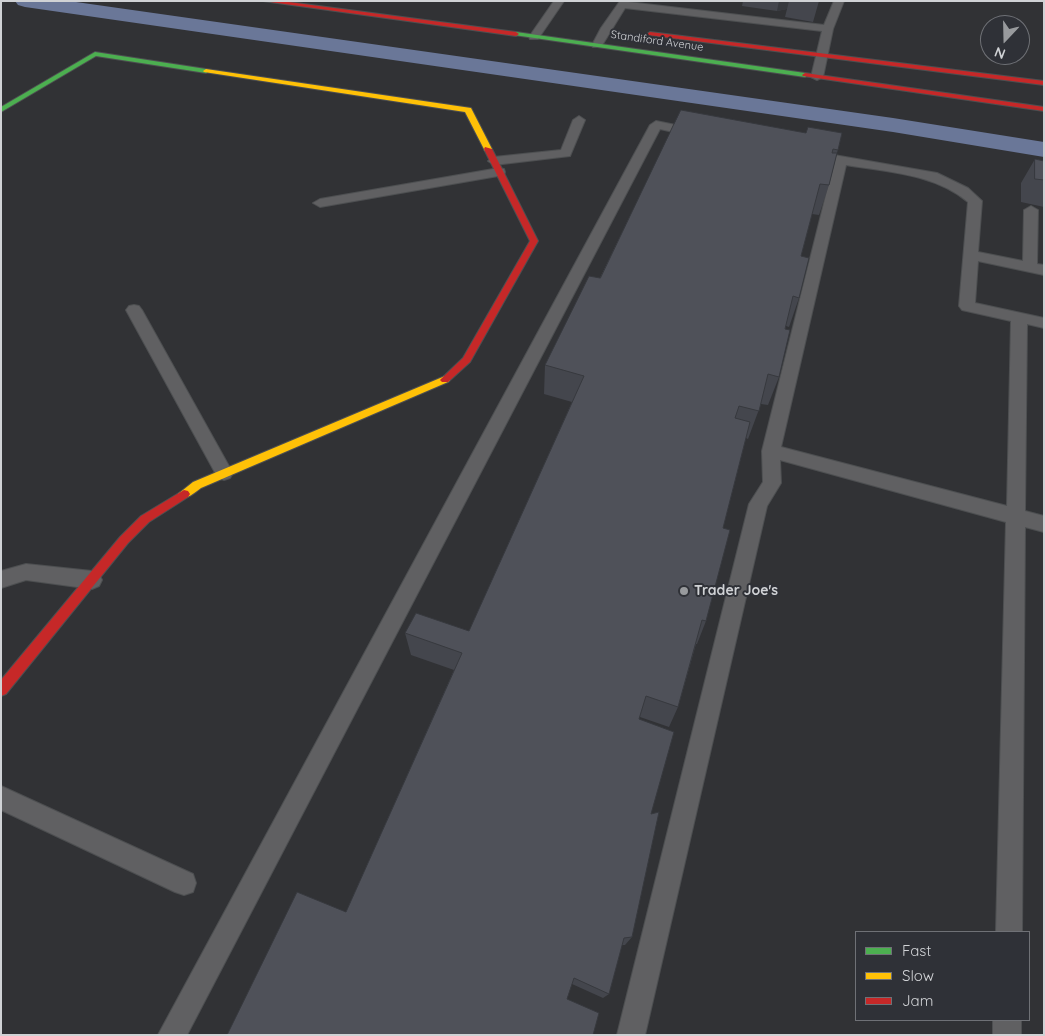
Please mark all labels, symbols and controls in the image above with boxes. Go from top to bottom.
north arrow [980,15,1030,65]
street label: Standiford Avenue [610,28,704,54]
text: N [992,43,1008,63]
place label: Trader Joe's [694,583,778,599]
marker: Trader Joe's [678,585,690,597]
legend [855,931,1030,1021]
text: Fast [902,941,931,960]
text: Slow [902,966,934,985]
text: Jam [902,991,933,1010]

